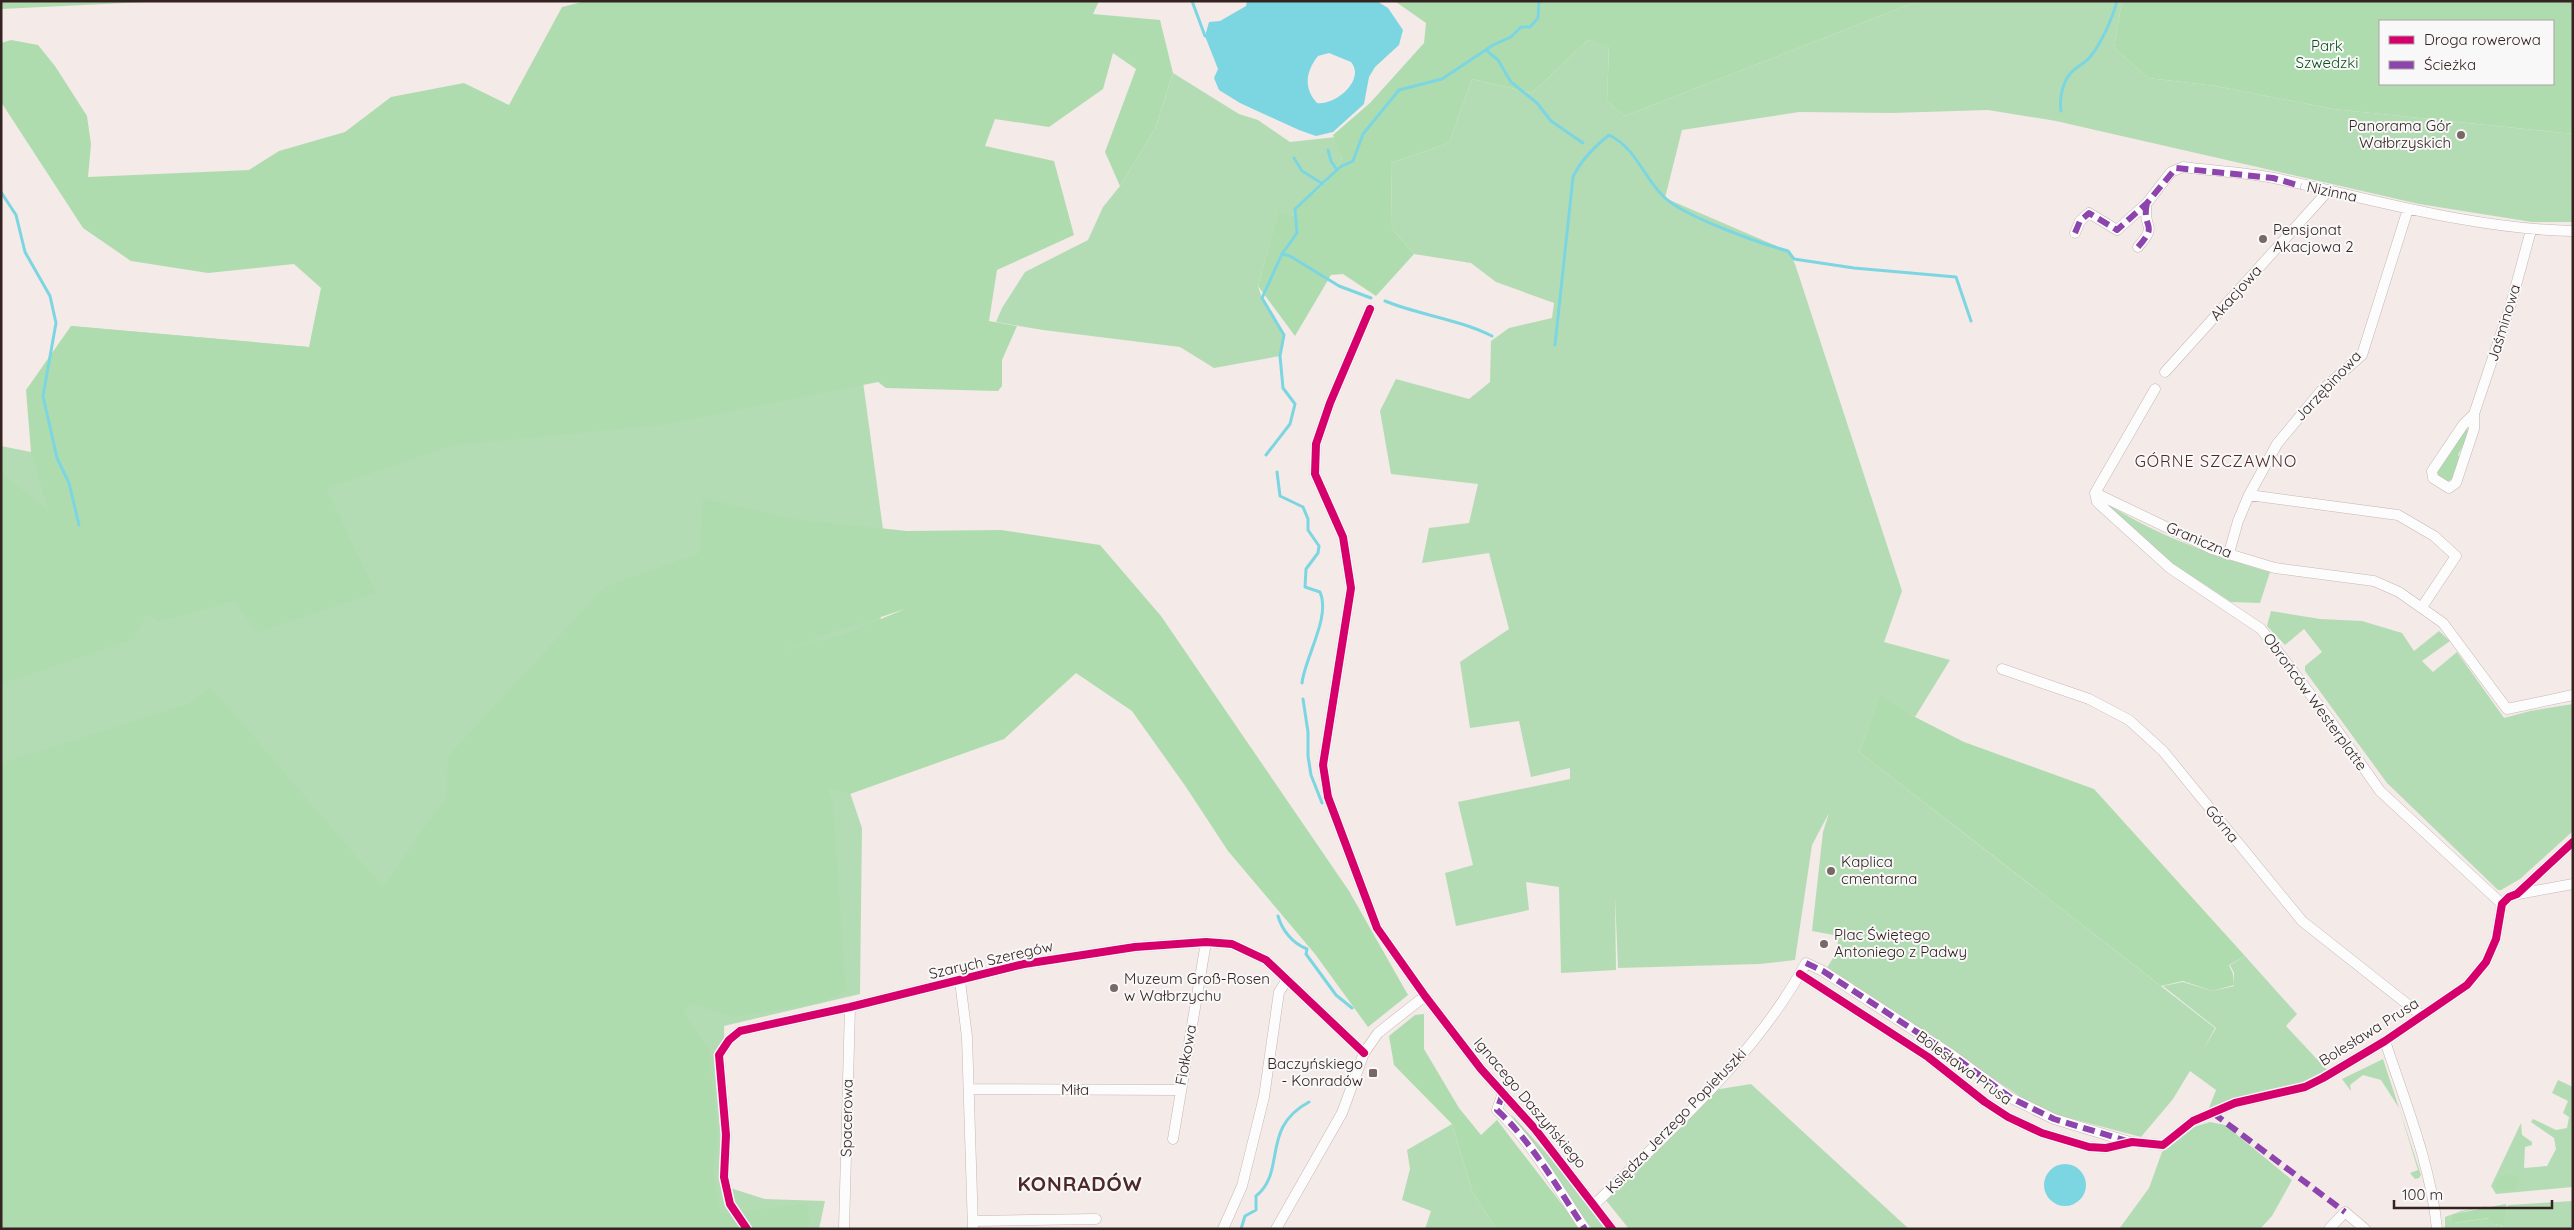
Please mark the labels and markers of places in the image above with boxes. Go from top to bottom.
place label: Panorama Gór Wałbrzyskich [2349,116,2451,152]
marker: Panorama Gór Wałbrzyskich [2455,129,2467,141]
place label: Pensjonat Akacjowa 2 [2273,220,2353,256]
marker: Pensjonat Akacjowa 2 [2257,233,2269,245]
place label: Kaplica cmentarna [1841,852,1917,888]
marker: Kaplica cmentarna [1825,865,1837,877]
place label: Plac Świętego Antoniego z Padwy [1834,925,1967,961]
marker: Plac Świętego Antoniego z Padwy [1818,938,1830,950]
place label: Muzeum Groß-Rosen w Wałbrzychu [1124,969,1270,1005]
marker: Muzeum Groß-Rosen w Wałbrzychu [1108,982,1120,994]
place label: Baczyńskiego - Konradów [1267,1054,1363,1090]
marker: Baczyńskiego - Konradów [1367,1067,1379,1079]

